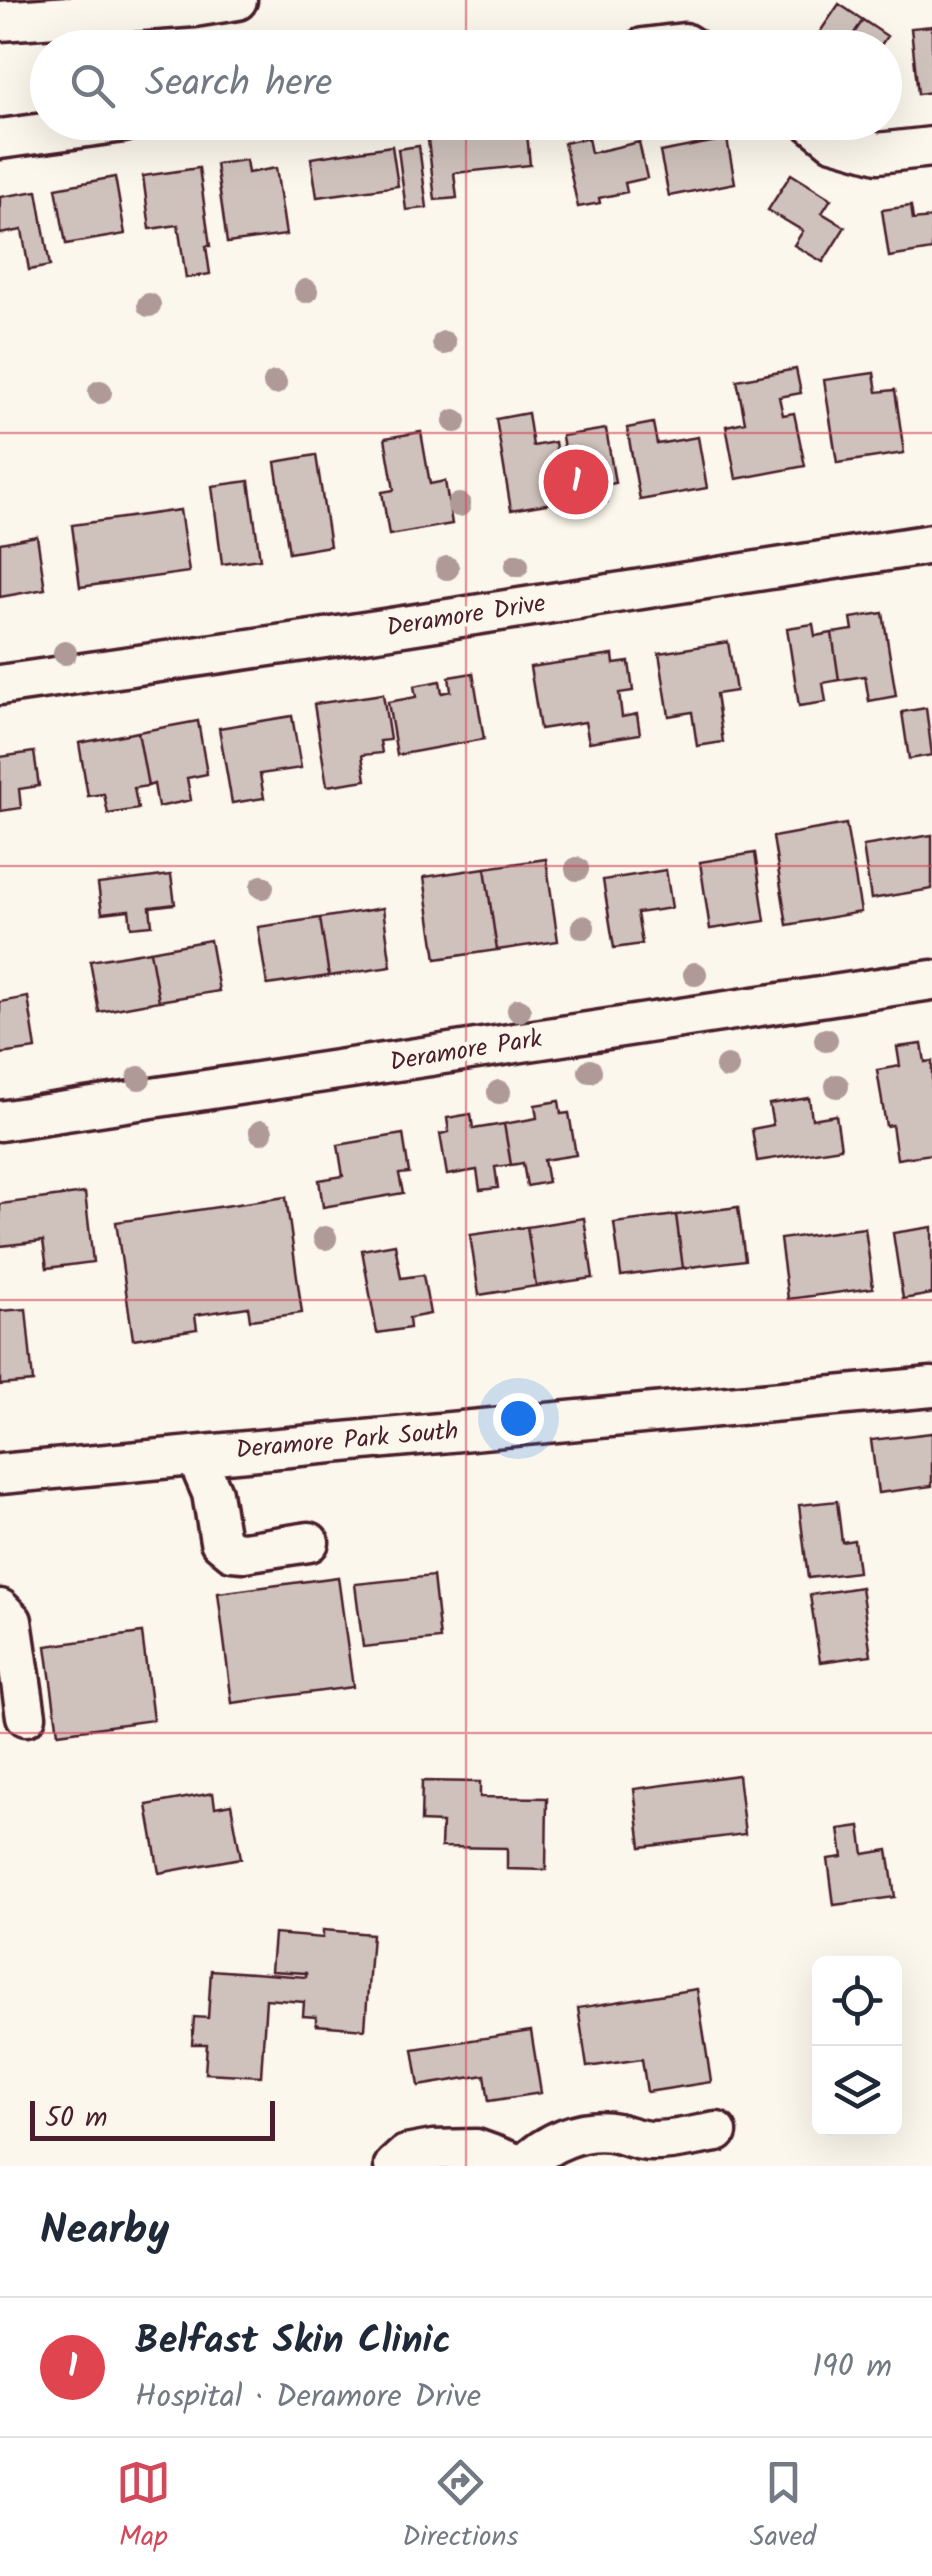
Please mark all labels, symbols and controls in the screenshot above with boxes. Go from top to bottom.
search box [30,30,902,140]
text: Search here [145,55,332,115]
icon: search [65,58,120,113]
pin: 1 [544,444,608,520]
street label: Deramore Drive [384,584,548,648]
street label: Deramore Park [387,1019,545,1083]
your location [493,1393,544,1444]
street label: Deramore Park South [234,1411,460,1471]
map controls [812,1956,902,2136]
button: locate [812,1956,902,2046]
button: layers [812,2046,902,2136]
scale bar [30,2096,275,2140]
text: 50 m [45,2096,108,2141]
text: Nearby [40,2198,169,2265]
text: Belfast Skin Clinic [135,2312,451,2372]
text: 1 [68,2342,77,2393]
text: 190 m [812,2342,892,2393]
text: Hospital · Deramore Drive [135,2372,481,2423]
tab: Map [116,2455,171,2560]
tab: Directions [402,2455,518,2560]
tab: Saved [750,2455,816,2560]

